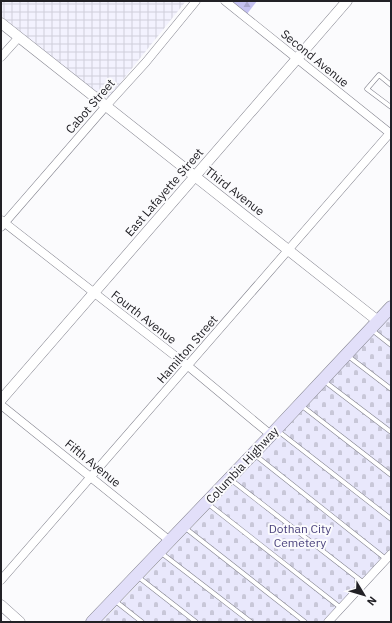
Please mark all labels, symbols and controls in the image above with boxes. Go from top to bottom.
street label: Second Avenue [278,26,352,90]
street label: Cabot Street [62,76,118,136]
street label: East Lafayette Street [122,145,206,239]
street label: Third Avenue [202,163,268,219]
street label: Fourth Avenue [109,287,180,347]
street label: Hamilton Street [153,312,221,386]
street label: Columbia Highway [202,423,282,507]
street label: Fifth Avenue [62,436,124,490]
park label: Dothan City Cemetery [269,521,331,550]
north arrow [344,575,384,615]
text: N [364,594,380,609]

